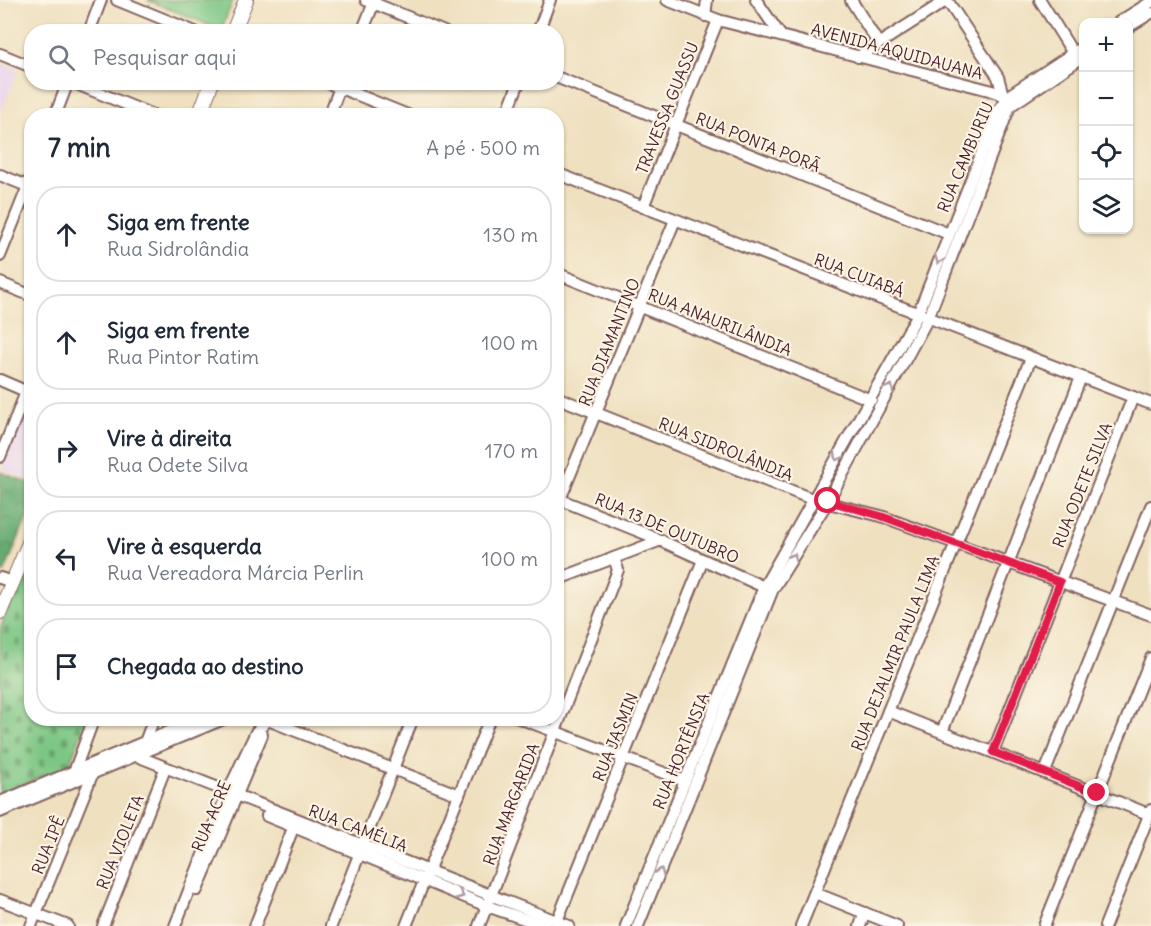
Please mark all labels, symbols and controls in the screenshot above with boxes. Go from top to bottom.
street label: AVENIDA AQUIDAUANA [809,18,985,84]
map controls [1079,18,1133,234]
button: + [1079,18,1133,72]
search box [24,24,564,90]
street label: TRAVESSA GUASSU [631,39,703,177]
icon: search [45,41,78,74]
text: Pesquisar aqui [93,43,236,71]
button: − [1079,72,1133,126]
street label: RUA CAMBURIU [933,99,997,215]
street label: RUA PONTA PORÃ [693,108,823,176]
button: locate [1079,126,1133,180]
text: 7 min [48,131,111,164]
text: A pé · 500 m [426,135,540,160]
button: layers [1079,180,1133,234]
text: Siga em frente [107,208,250,236]
icon: ahead [50,218,83,251]
text: 130 m [483,222,538,247]
text: Rua Sidrolândia [107,236,249,261]
street label: RUA CUIABÁ [811,249,907,301]
one-way arrow [934,253,946,264]
street label: RUA DIAMANTINO [574,275,644,409]
street label: RUA ANAURILÂNDIA [645,284,795,360]
text: Siga em frente [107,316,250,344]
icon: ahead [50,326,83,359]
text: 100 m [481,330,538,355]
text: Rua Pintor Ratim [107,344,259,369]
one-way arrow [883,384,894,394]
street label: RUA SIDROLÂNDIA [656,413,796,485]
street label: RUA ODETE SILVA [1048,420,1116,550]
text: Vire à direita [107,424,232,452]
icon: right [50,434,83,467]
text: 170 m [485,438,538,463]
one-way arrow [833,451,845,461]
text: Rua Odete Silva [107,452,248,477]
route start [814,487,840,513]
street label: RUA 13 DE OUTUBRO [592,489,742,567]
text: Vire à esquerda [107,532,262,560]
icon: left [50,542,83,575]
text: 100 m [481,546,538,571]
street label: RUA DEJALMIR PAULA LIMA [847,552,943,754]
one-way arrow [785,553,797,563]
text: Rua Vereadora Márcia Perlin [107,560,364,585]
icon: arrive [50,650,83,683]
text: Chegada ao destino [107,652,304,680]
street label: RUA JASMIN [588,690,642,784]
street label: RUA HORTÊNSIA [649,690,713,812]
street label: RUA MARGARIDA [479,740,543,868]
street label: RUA ACRE [187,777,235,855]
route end [1083,779,1109,805]
street label: RUA VIOLETA [92,792,148,892]
street label: RUA CAMÉLIA [306,800,410,856]
street label: RUA IPÊ [27,813,69,877]
one-way arrow [653,867,665,878]
one-way arrow [454,887,465,899]

